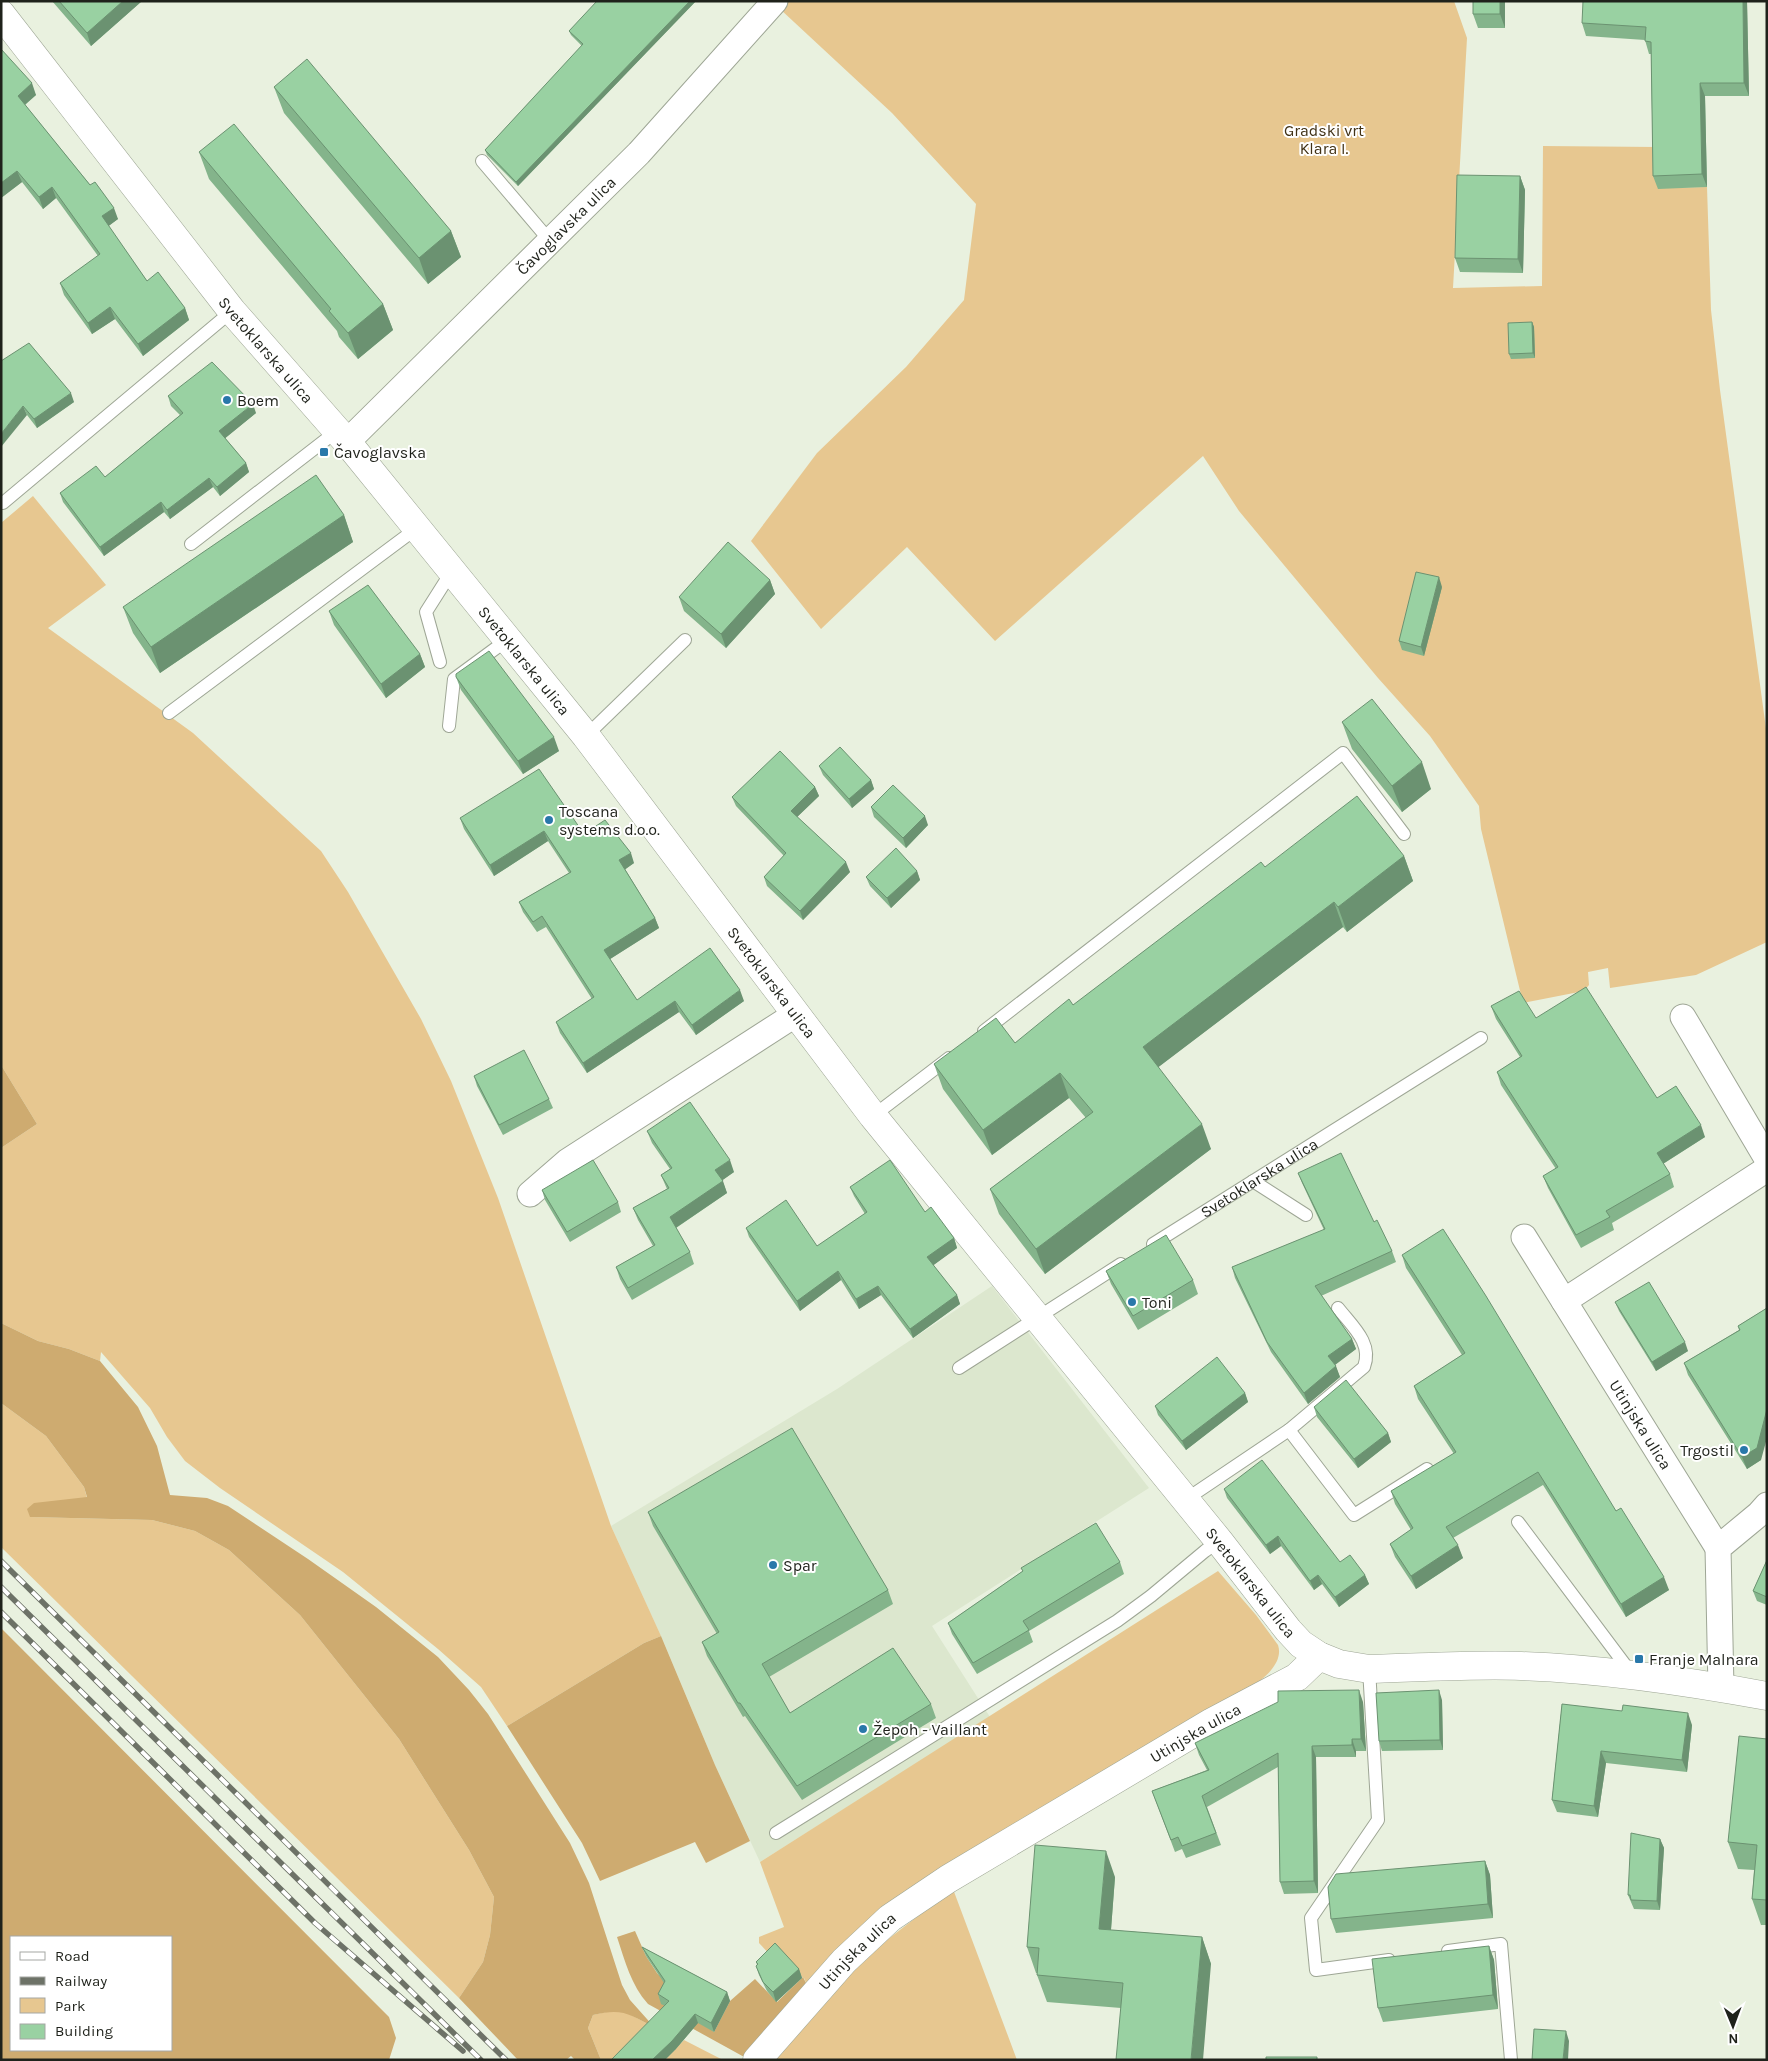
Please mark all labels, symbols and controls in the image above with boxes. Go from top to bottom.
park label: Gradski vrt Klara I. [1284,121,1364,158]
street label: Čavoglavska ulica [513,173,620,279]
street label: Svetoklarska ulica [214,293,317,407]
place label: Boem [237,391,279,410]
marker: Boem [221,394,233,406]
place label: Čavoglavska [334,443,426,462]
marker: Čavoglavska [318,446,330,458]
street label: Svetoklarska ulica [474,602,574,719]
place label: Toscana systems d.o.o. [559,802,660,839]
marker: Toscana systems d.o.o. [543,814,555,826]
street label: Svetoklarska ulica [723,923,820,1042]
street label: Svetoklarska ulica [1197,1134,1321,1222]
place label: Toni [1142,1293,1172,1312]
marker: Toni [1126,1296,1138,1308]
street label: Utinjska ulica [1605,1376,1676,1473]
place label: Trgostil [1680,1441,1734,1460]
marker: Trgostil [1738,1444,1750,1456]
street label: Svetoklarska ulica [1202,1524,1299,1642]
place label: Spar [783,1556,817,1575]
marker: Spar [767,1559,779,1571]
place label: Franje Malnara [1649,1650,1759,1669]
marker: Franje Malnara [1633,1653,1645,1665]
street label: Utinjska ulica [1147,1699,1244,1767]
place label: Žepoh - Vaillant [873,1720,987,1739]
marker: Žepoh - Vaillant [857,1723,869,1735]
street label: Utinjska ulica [814,1909,900,1994]
legend [10,1936,172,2051]
text: Road [55,1947,90,1965]
text: Railway [55,1972,107,1990]
text: Park [55,1997,85,2015]
north arrow [1708,2001,1758,2051]
text: Building [55,2022,113,2040]
text: N [1728,2030,1738,2047]

